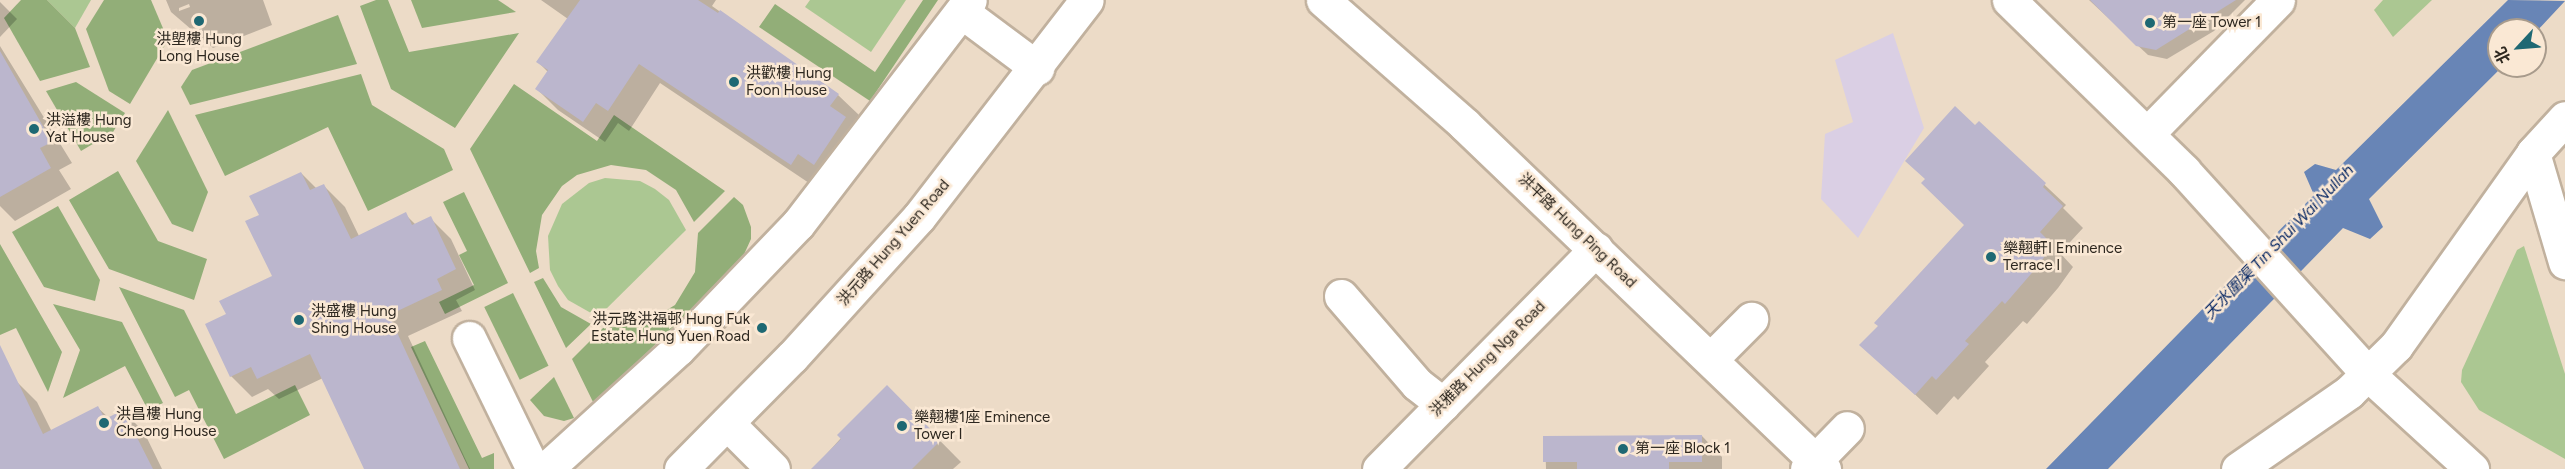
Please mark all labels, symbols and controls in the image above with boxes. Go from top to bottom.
marker: 洪塱樓 Hung Long House [192,14,206,28]
place label: 第一座 Tower 1 [2162,14,2261,32]
marker: 第一座 Tower 1 [2143,16,2157,30]
north arrow [2487,18,2547,78]
place label: 洪塱樓 Hung Long House [156,30,242,65]
text: 北 [2490,44,2514,67]
place label: 洪歡樓 Hung Foon House [746,64,832,99]
marker: 洪歡樓 Hung Foon House [727,75,741,89]
place label: 洪溢樓 Hung Yat House [46,111,132,146]
marker: 洪溢樓 Hung Yat House [27,122,41,136]
water label: 天水圍渠 Tin Shui Wai Nullah [2200,161,2358,323]
street label: 洪平路 Hung Ping Road [1514,170,1640,292]
street label: 洪元路 Hung Yuen Road [834,176,954,310]
place label: 樂翹軒I Eminence Terrace I [2003,239,2122,274]
marker: 樂翹軒I Eminence Terrace I [1984,250,1998,264]
street label: 洪雅路 Hung Nga Road [1427,298,1549,420]
place label: 洪盛樓 Hung Shing House [311,302,397,337]
place label: 洪元路洪福邨 Hung Fuk Estate Hung Yuen Road [591,310,750,345]
marker: 洪盛樓 Hung Shing House [292,313,306,327]
marker: 洪元路洪福邨 Hung Fuk Estate Hung Yuen Road [755,321,769,335]
place label: 洪昌樓 Hung Cheong House [116,405,216,440]
place label: 樂翹樓1座 Eminence Tower I [914,408,1050,443]
marker: 洪昌樓 Hung Cheong House [97,416,111,430]
marker: 樂翹樓1座 Eminence Tower I [895,419,909,433]
place label: 第一座 Block 1 [1635,440,1730,458]
marker: 第一座 Block 1 [1616,442,1630,456]

